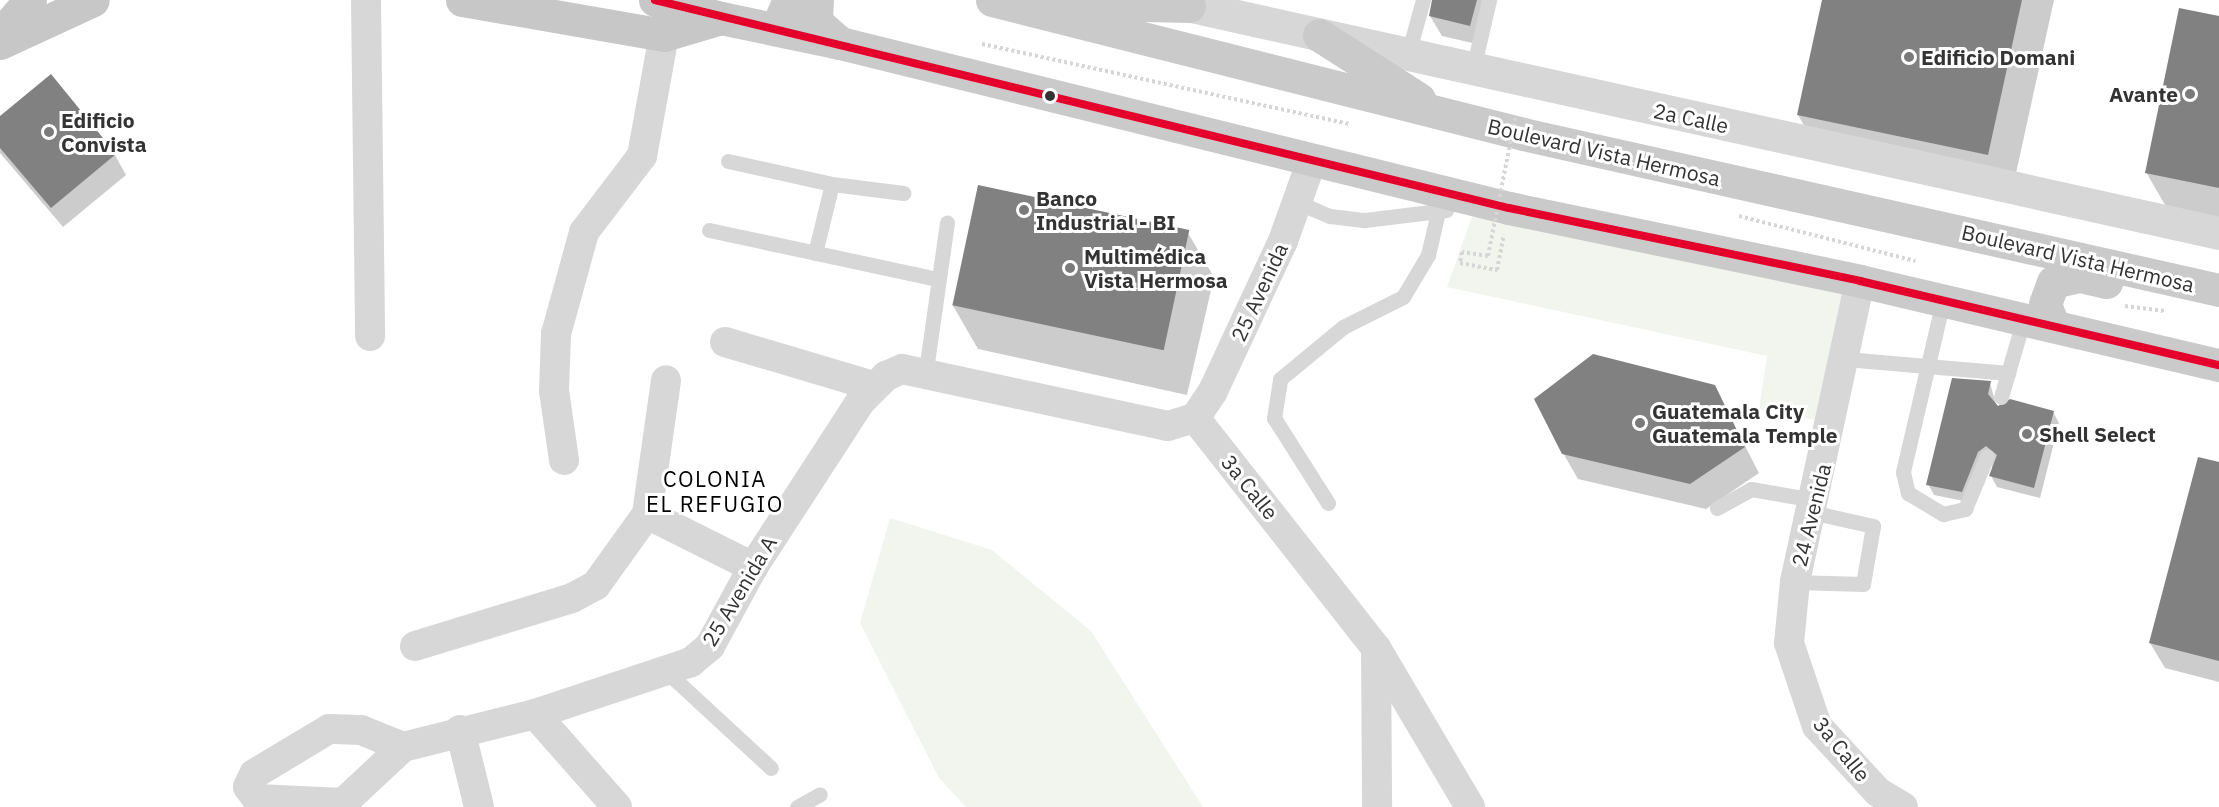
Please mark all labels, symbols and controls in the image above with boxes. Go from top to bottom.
place label: Edificio Domani [1921,44,2075,70]
marker: Edificio Domani [1902,50,1916,64]
place label: Avante [2109,81,2178,107]
marker: Avante [2183,87,2197,101]
unlabelled marker [1044,90,1056,102]
street label: 2a Calle [1651,98,1731,138]
place label: Edificio Convista [61,107,147,157]
street label: Boulevard Vista Hermosa [1485,113,1723,191]
marker: Edificio Convista [42,125,56,139]
place label: Banco Industrial - BI [1036,185,1176,235]
marker: Banco Industrial - BI [1017,203,1031,217]
street label: Boulevard Vista Hermosa [1959,219,2197,297]
street label: 25 Avenida [1225,239,1293,345]
place label: Multimédica Vista Hermosa [1084,243,1228,293]
marker: Multimédica Vista Hermosa [1061,259,1079,277]
place label: Guatemala City Guatemala Temple [1652,398,1838,448]
marker: Guatemala City Guatemala Temple [1633,416,1647,430]
place label: Shell Select [2039,421,2156,447]
marker: Shell Select [2020,427,2034,441]
street label: 3a Calle [1216,450,1284,524]
street label: 24 Avenida [1786,461,1836,569]
district label: COLONIA EL REFUGIO [646,465,784,516]
street label: 25 Avenida A [696,531,782,651]
street label: 3a Calle [1808,712,1876,786]

